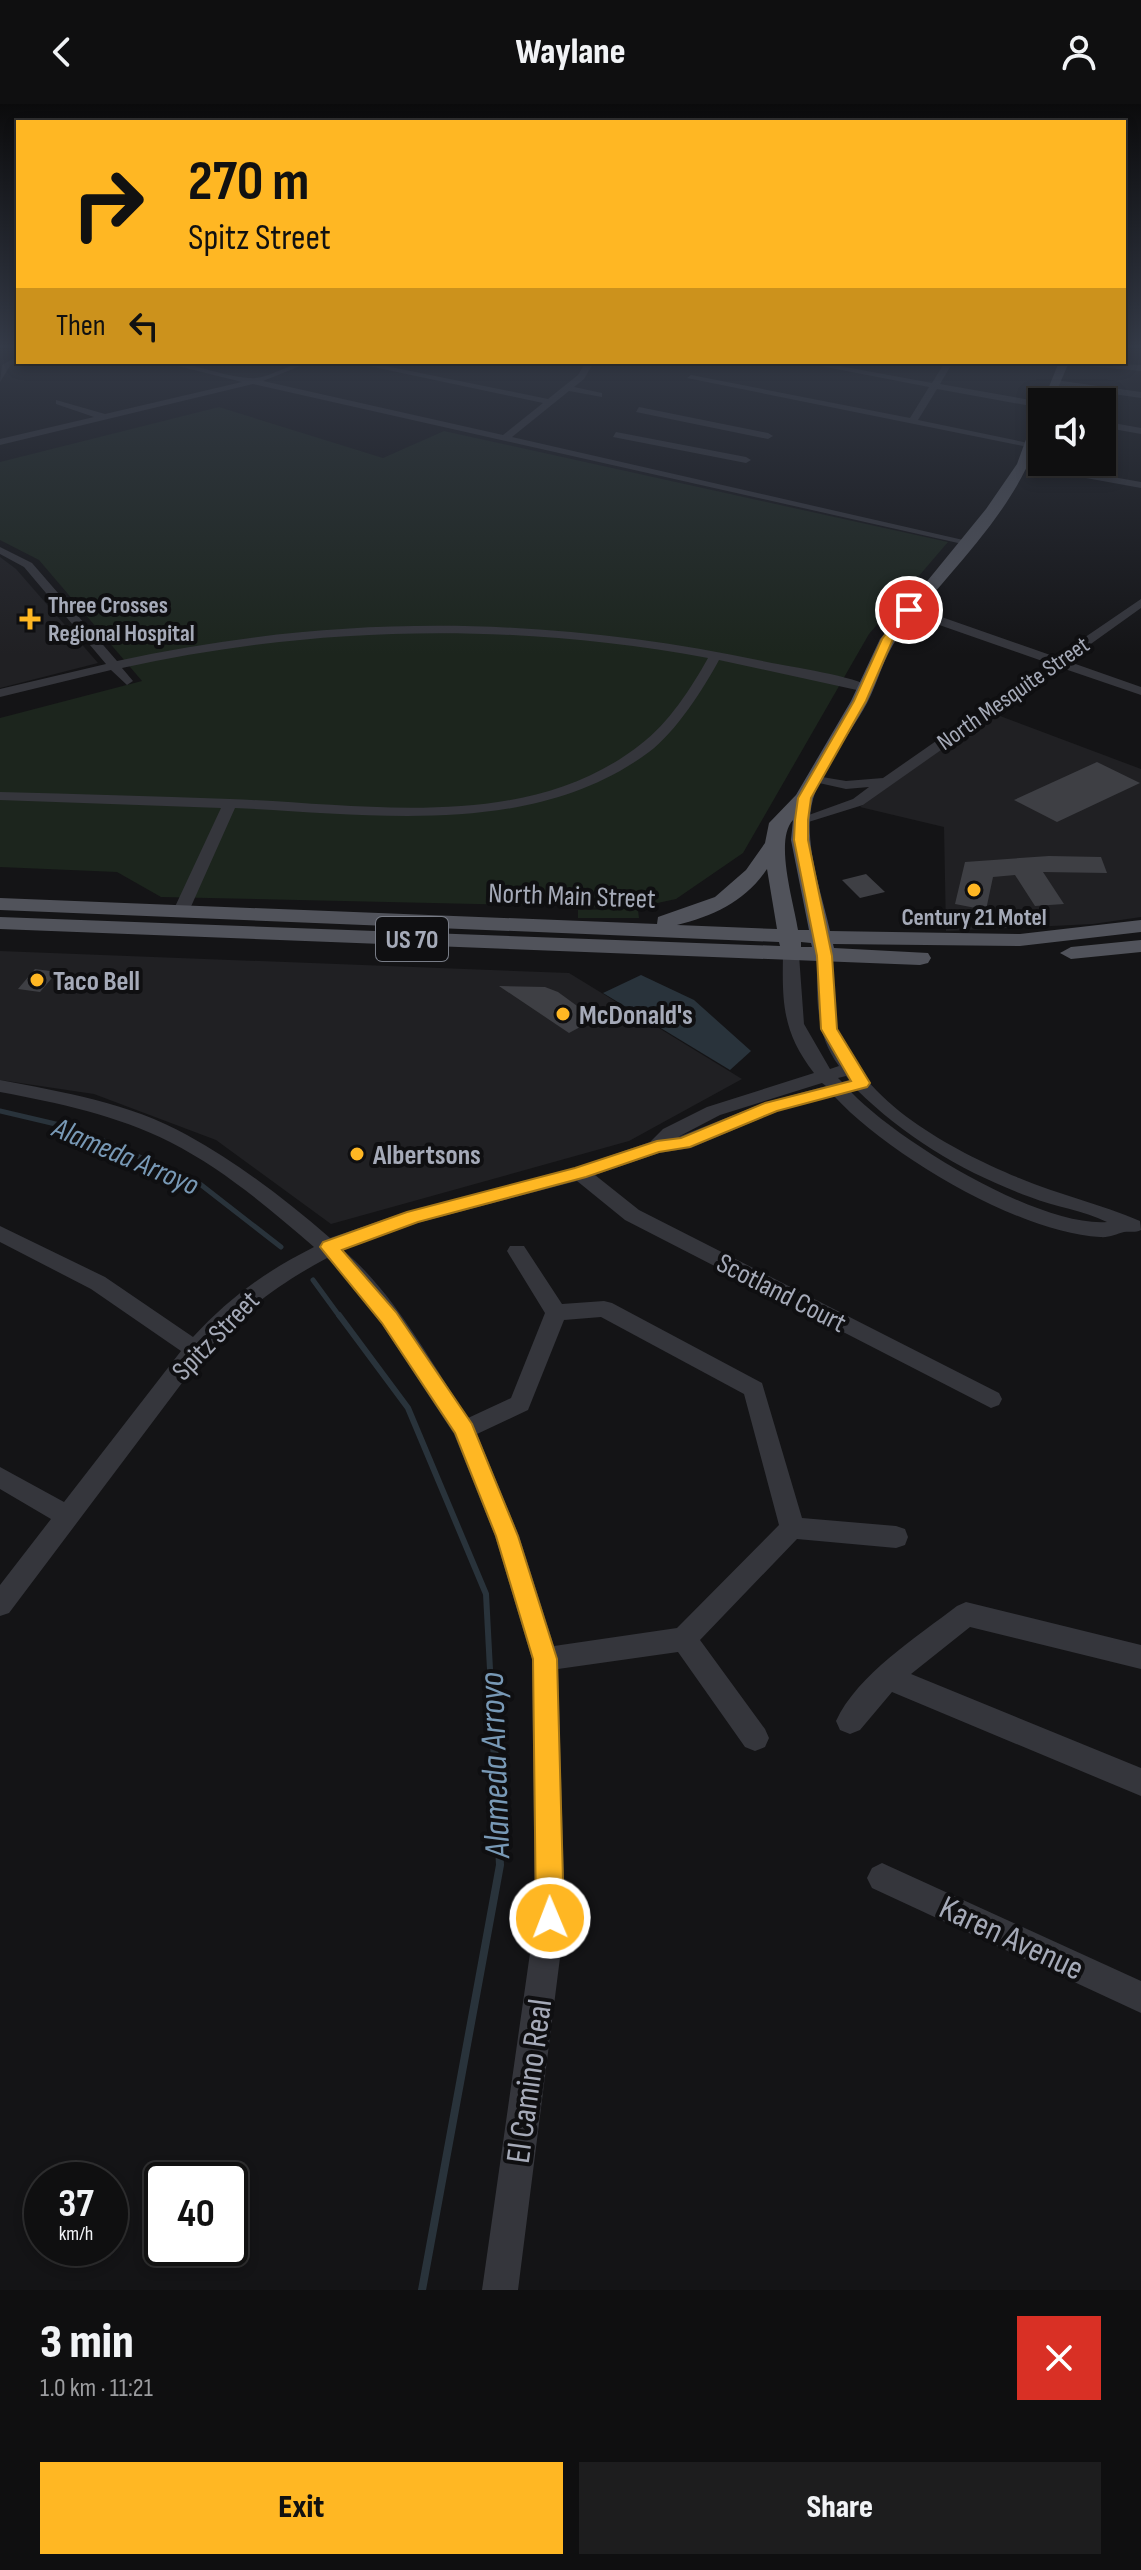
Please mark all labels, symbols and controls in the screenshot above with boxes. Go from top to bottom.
icon: back [40,30,84,74]
icon: person [1057,30,1101,74]
text: Waylane [516,31,625,74]
text: 270 m [188,149,309,216]
icon: right [56,152,160,256]
text: Spitz Street [188,217,331,260]
icon: left [122,304,166,348]
text: Then [56,308,106,344]
map controls [1028,388,1116,476]
button: sound [1028,388,1116,476]
pin [875,576,943,644]
icon: arrive [887,588,931,632]
place label: Three Crosses Regional Hospital [48,591,195,648]
marker: Three Crosses Regional Hospital [19,608,41,630]
street label: North Mesquite Street [932,630,1095,757]
street label: North Main Street [488,877,656,916]
marker: Century 21 Motel [965,881,983,899]
place label: Century 21 Motel [901,903,1047,932]
road number: US 70 [376,917,448,961]
place label: Taco Bell [53,965,140,998]
marker: Taco Bell [28,971,46,989]
place label: McDonald's [579,999,693,1032]
marker: McDonald's [554,1005,572,1023]
water label: Alameda Arroyo [46,1110,204,1204]
place label: Albertsons [372,1139,481,1172]
marker: Albertsons [348,1145,366,1163]
street label: Scotland Court [711,1247,852,1340]
street label: Spitz Street [166,1285,267,1387]
water label: Alameda Arroyo [471,1671,520,1861]
position arrow [508,1876,592,1960]
street label: Karen Avenue [933,1887,1090,1990]
street label: El Camino Real [498,1996,561,2166]
speed limit sign: 40 [144,2162,248,2266]
text: 37 [58,2180,94,2228]
text: km/h [59,2222,93,2246]
text: 3 min [40,2314,134,2371]
button: close [1017,2316,1101,2400]
text: 1.0 km · 11:21 [40,2373,153,2404]
button: Exit [40,2462,563,2554]
button: Share [579,2462,1101,2554]

